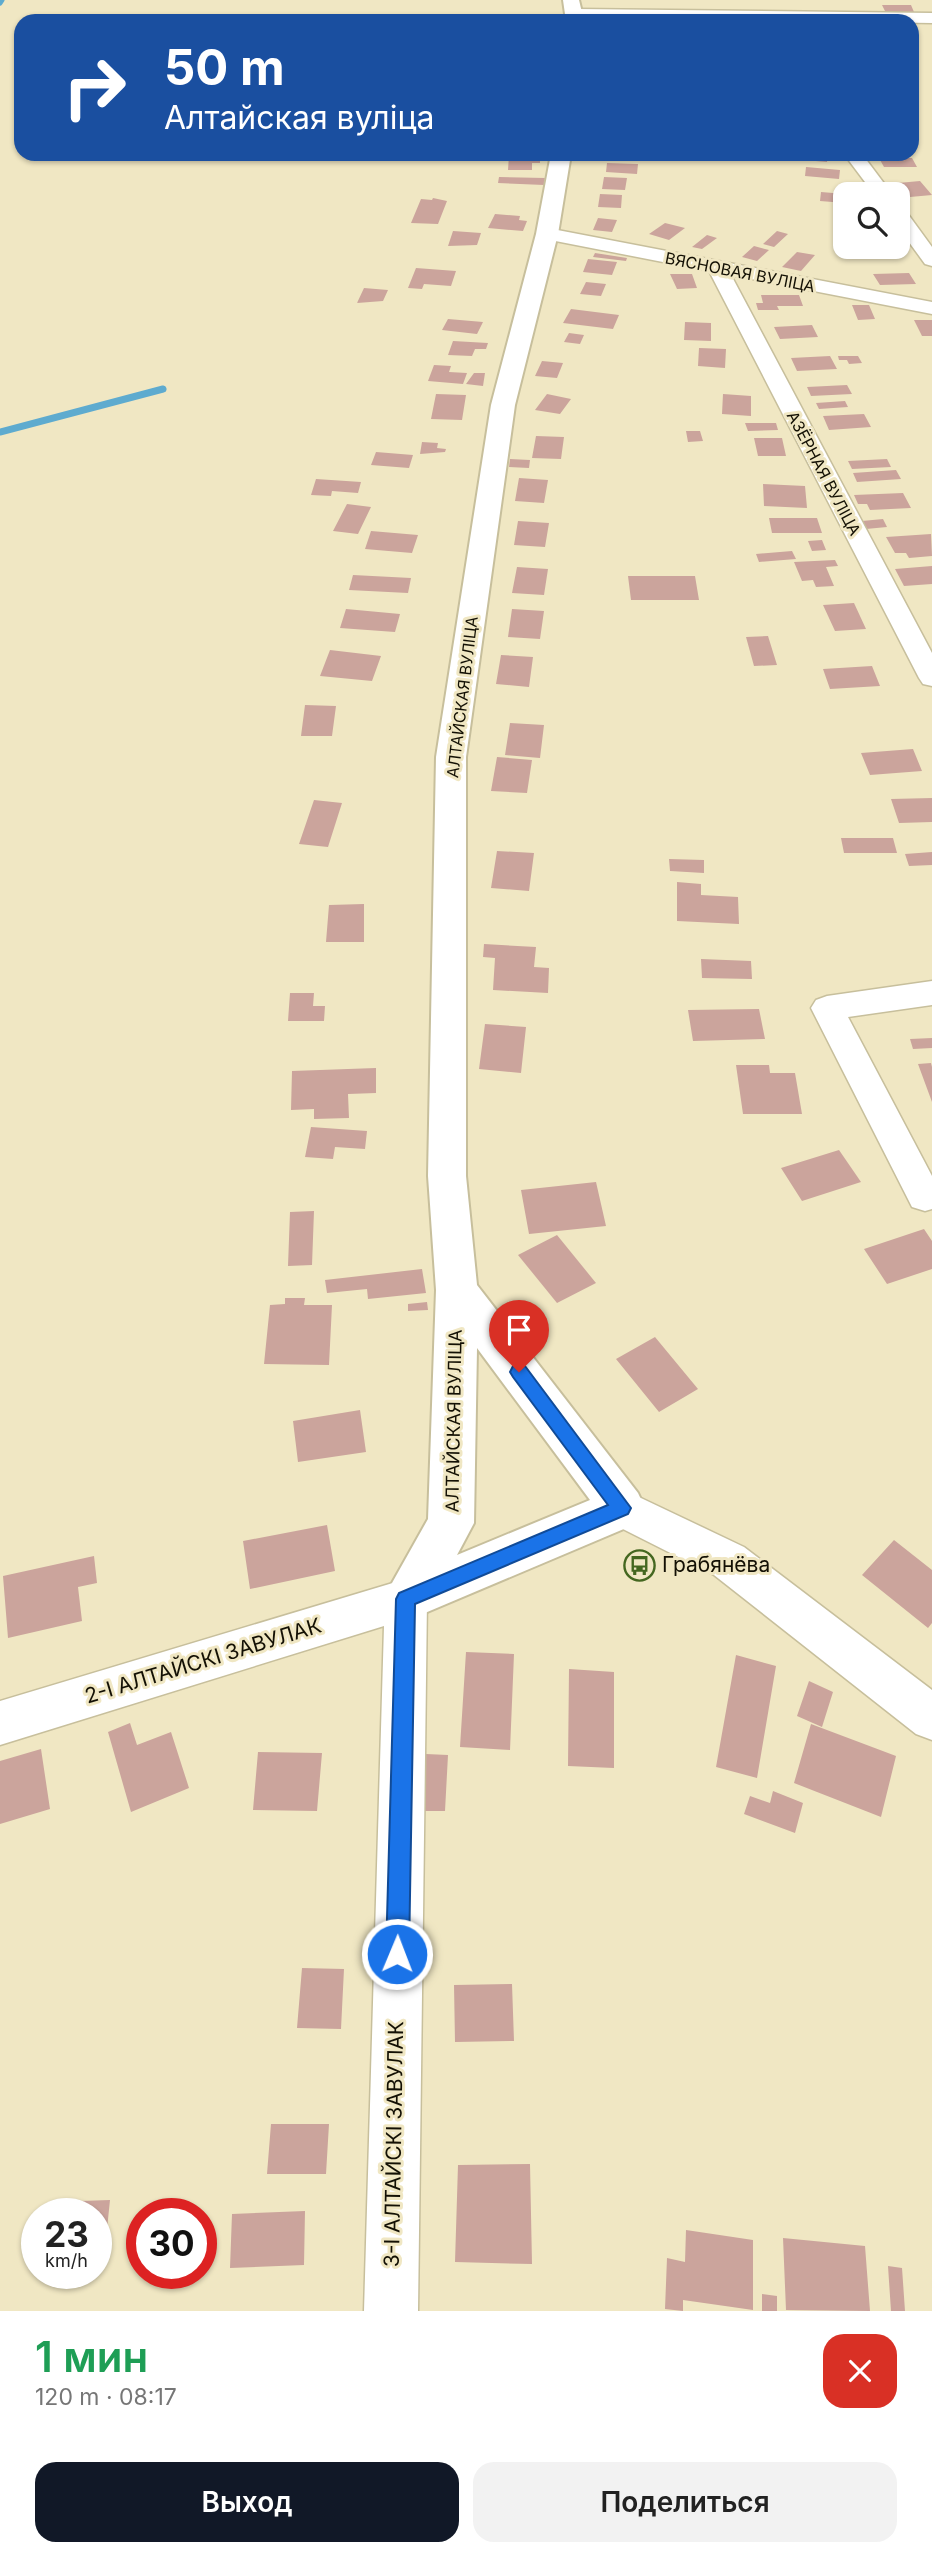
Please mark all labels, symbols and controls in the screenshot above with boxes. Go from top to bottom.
text: 50 m [164,38,285,97]
icon: right [49,42,140,133]
text: Алтайская вуліца [164,98,434,137]
map controls [833,182,910,259]
button: search [833,182,910,259]
street label: ВЯСНОВАЯ ВУЛІЦА [663,248,817,296]
street label: АЗЁРНАЯ ВУЛІЦА [783,407,865,539]
street label: АЛТАЙСКАЯ ВУЛІЦА [442,615,482,779]
pin [489,1300,549,1372]
icon: arrive [500,1311,538,1349]
street label: АЛТАЙСКАЯ ВУЛІЦА [440,1329,466,1513]
bus stop icon: Грабянёва [622,1548,656,1582]
place label: Грабянёва [662,1552,770,1577]
street label: 2-І АЛТАЙСКІ ЗАВУЛАК [81,1612,324,1708]
position arrow [360,1917,434,1991]
street label: 3-І АЛТАЙСКІ ЗАВУЛАК [378,2021,408,2267]
speed limit sign: 30 [126,2198,217,2289]
text: 23 [44,2213,89,2255]
text: km/h [45,2250,88,2271]
text: 1 мин [35,2331,148,2382]
button: close [823,2334,897,2408]
text: 120 m · 08:17 [35,2383,177,2411]
button: Выход [35,2462,459,2542]
button: Поделиться [473,2462,897,2542]

